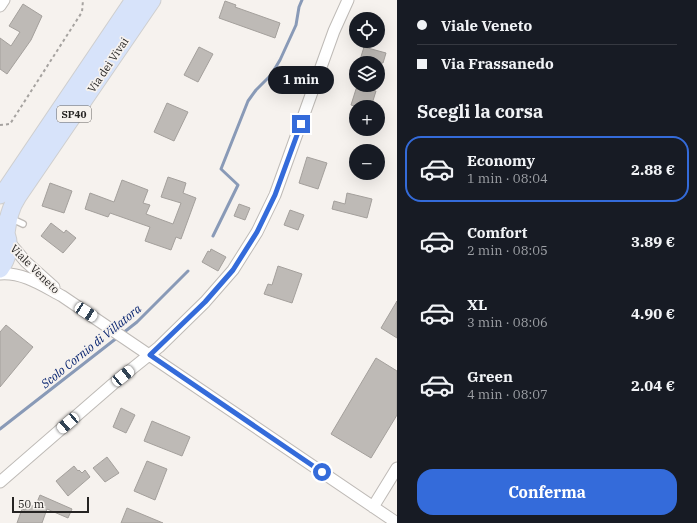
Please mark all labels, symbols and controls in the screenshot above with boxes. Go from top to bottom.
map controls [349,12,385,180]
button: locate [349,12,385,48]
text: Viale Veneto [441,16,532,35]
street label: Via dei Vivai [84,34,132,95]
text: Via Frassanedo [441,54,554,73]
button: layers [349,56,385,92]
callout: 1 min [268,66,334,94]
text: 1 min [283,71,319,88]
button: + [349,100,385,136]
text: Scegli la corsa [417,100,543,123]
road number: SP40 [57,106,91,122]
route end [292,115,310,133]
button: − [349,144,385,180]
icon: car [419,151,455,187]
text: Economy [467,151,535,170]
text: 2.88 € [631,160,675,179]
text: 1 min · 08:04 [467,170,548,187]
icon: car [419,223,455,259]
text: Comfort [467,223,527,242]
text: 3.89 € [631,232,675,251]
street label: Viale Veneto [7,241,63,297]
text: 2 min · 08:05 [467,242,548,259]
icon: car [419,295,455,331]
text: XL [467,295,487,314]
car [73,300,99,324]
water label: Scolo Cornio di Villatora [37,301,145,392]
text: 4.90 € [631,304,675,323]
text: 3 min · 08:06 [467,314,548,331]
car [110,364,136,388]
icon: car [419,367,455,403]
text: Green [467,367,513,386]
text: 2.04 € [631,376,675,395]
text: 4 min · 08:07 [467,386,548,403]
car [55,411,81,435]
route start [313,463,331,481]
button: Conferma [417,469,677,515]
scale bar [12,495,89,514]
text: 50 m [18,497,44,511]

